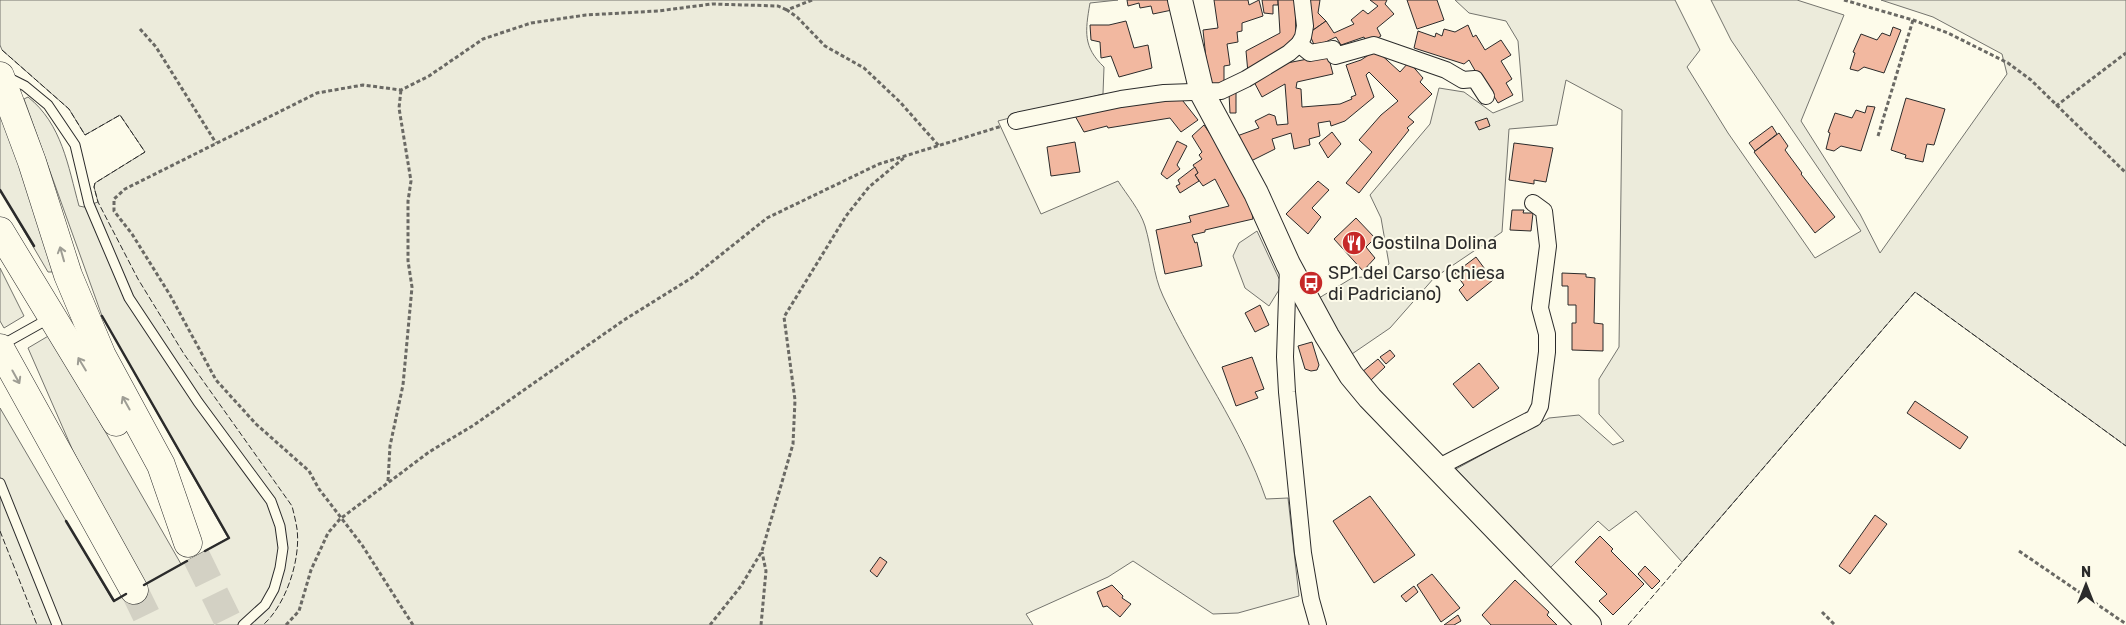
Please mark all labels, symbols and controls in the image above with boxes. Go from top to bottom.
restaurant icon: Gostilna Dolina [1341,230,1367,256]
place label: Gostilna Dolina [1372,232,1497,254]
one-way arrow [56,247,66,263]
place label: SP1 del Carso (chiesa di Padriciano) [1328,262,1505,305]
bus stop icon: SP1 del Carso (chiesa di Padriciano) [1298,270,1324,296]
one-way arrow [76,357,86,372]
one-way arrow [11,369,21,383]
one-way arrow [120,397,130,411]
north arrow [2061,560,2111,610]
text: N [2081,564,2091,581]

